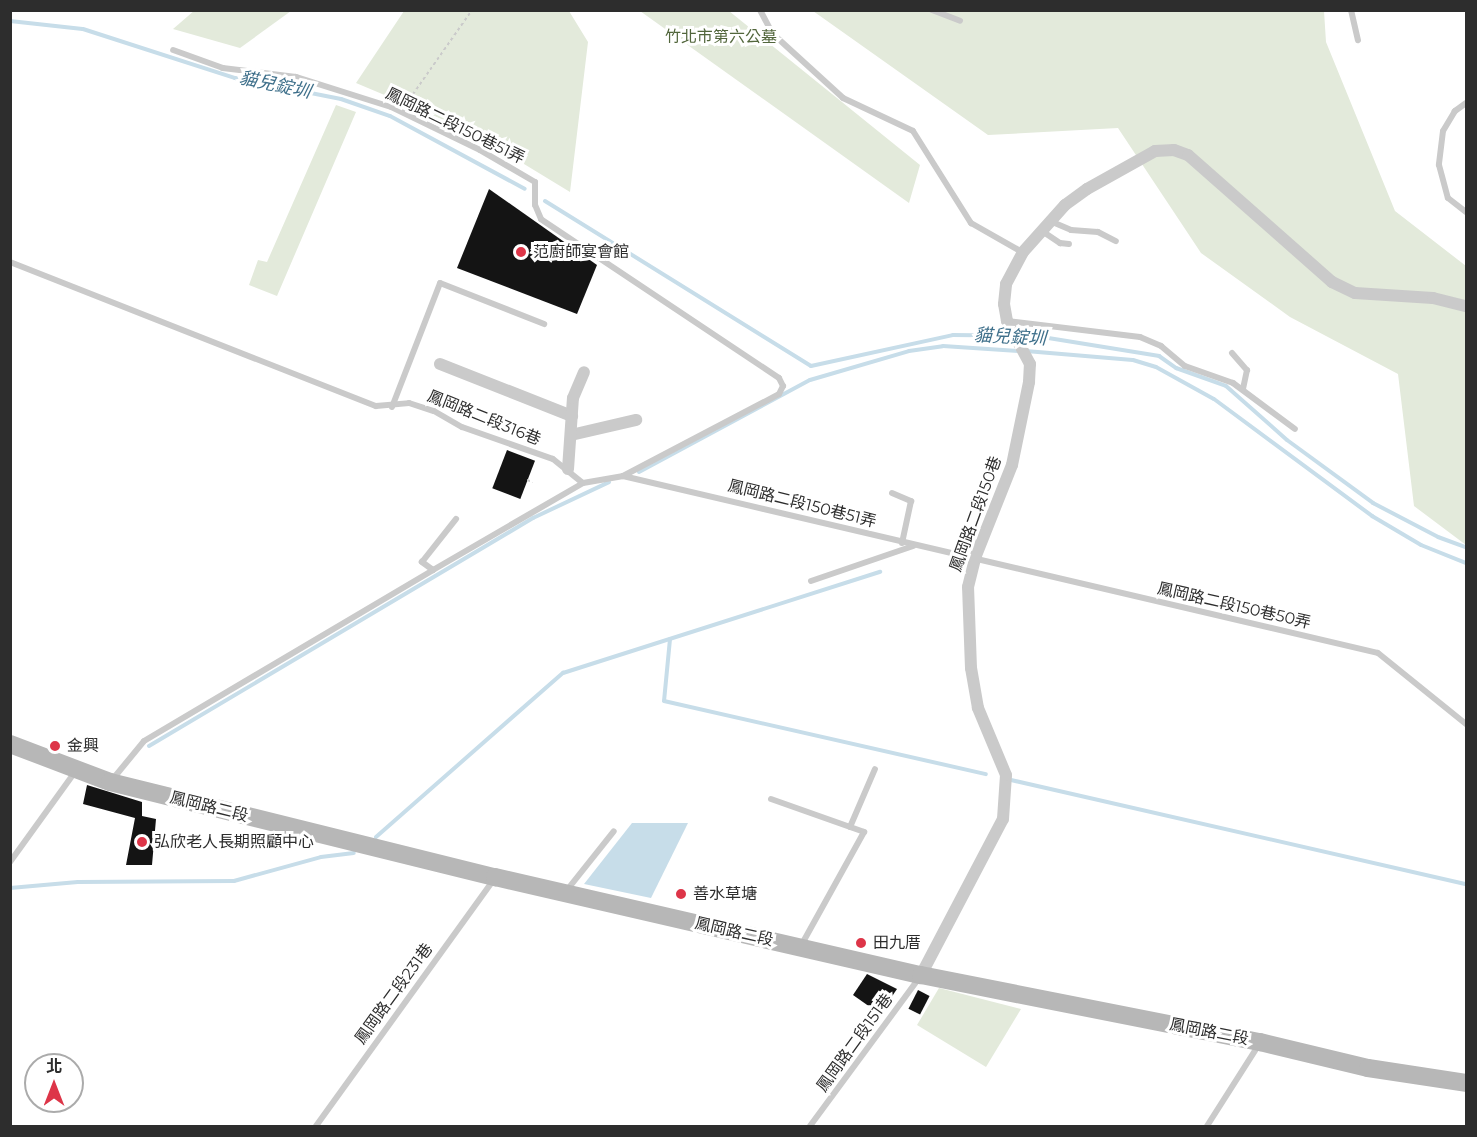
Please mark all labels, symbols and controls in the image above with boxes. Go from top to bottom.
park label: 竹北市第六公墓 [665,27,777,47]
water label: 貓兒錠圳 [238,67,312,103]
street label: 鳳岡路二段150巷51弄 [382,84,528,168]
place label: 范廚師宴會館 [533,242,629,262]
marker: 范廚師宴會館 [514,245,528,259]
water label: 貓兒錠圳 [973,324,1047,350]
street label: 鳳岡路二段316巷 [425,387,543,449]
street label: 鳳岡路二段150巷 [946,454,1006,574]
street label: 鳳岡路二段150巷51弄 [726,476,878,532]
street label: 鳳岡路二段150巷50弄 [1155,579,1313,633]
place label: 金興 [67,736,99,756]
marker: 金興 [48,739,62,753]
street label: 鳳岡路二段 [168,788,250,826]
place label: 弘欣老人長期照顧中心 [154,832,314,852]
marker: 弘欣老人長期照顧中心 [135,835,149,849]
place label: 善水草塘 [693,884,757,904]
marker: 善水草塘 [674,887,688,901]
street label: 鳳岡路二段 [693,914,775,950]
place label: 田九厝 [873,933,921,953]
marker: 田九厝 [854,936,868,950]
street label: 鳳岡路二段231巷 [351,940,437,1048]
street label: 鳳岡路二段151巷 [813,990,897,1096]
street label: 鳳岡路二段 [1168,1015,1250,1049]
north arrow [24,1053,84,1113]
text: 北 [46,1057,62,1076]

